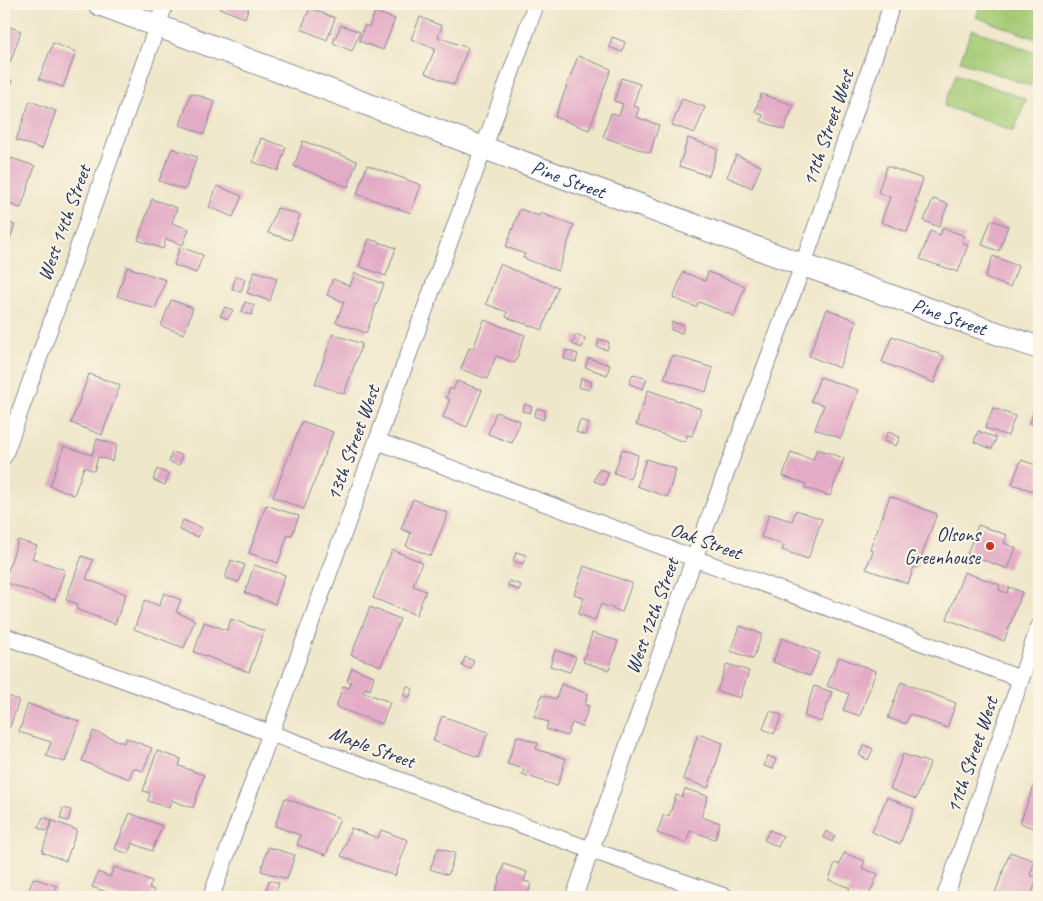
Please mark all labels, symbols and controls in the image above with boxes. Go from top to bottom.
street label: 11th Street West [797,65,860,189]
street label: Pine Street [528,154,611,205]
street label: West 14th Street [32,160,97,284]
street label: Pine Street [909,292,992,342]
street label: 13th Street West [321,380,386,504]
street label: Oak Street [667,517,747,566]
place label: Olsons Greenhouse [904,522,982,570]
marker: Olsons Greenhouse [984,540,996,552]
street label: West 12th Street [620,553,685,677]
street label: 11th Street West [941,692,1004,816]
street label: Maple Street [326,720,420,775]

